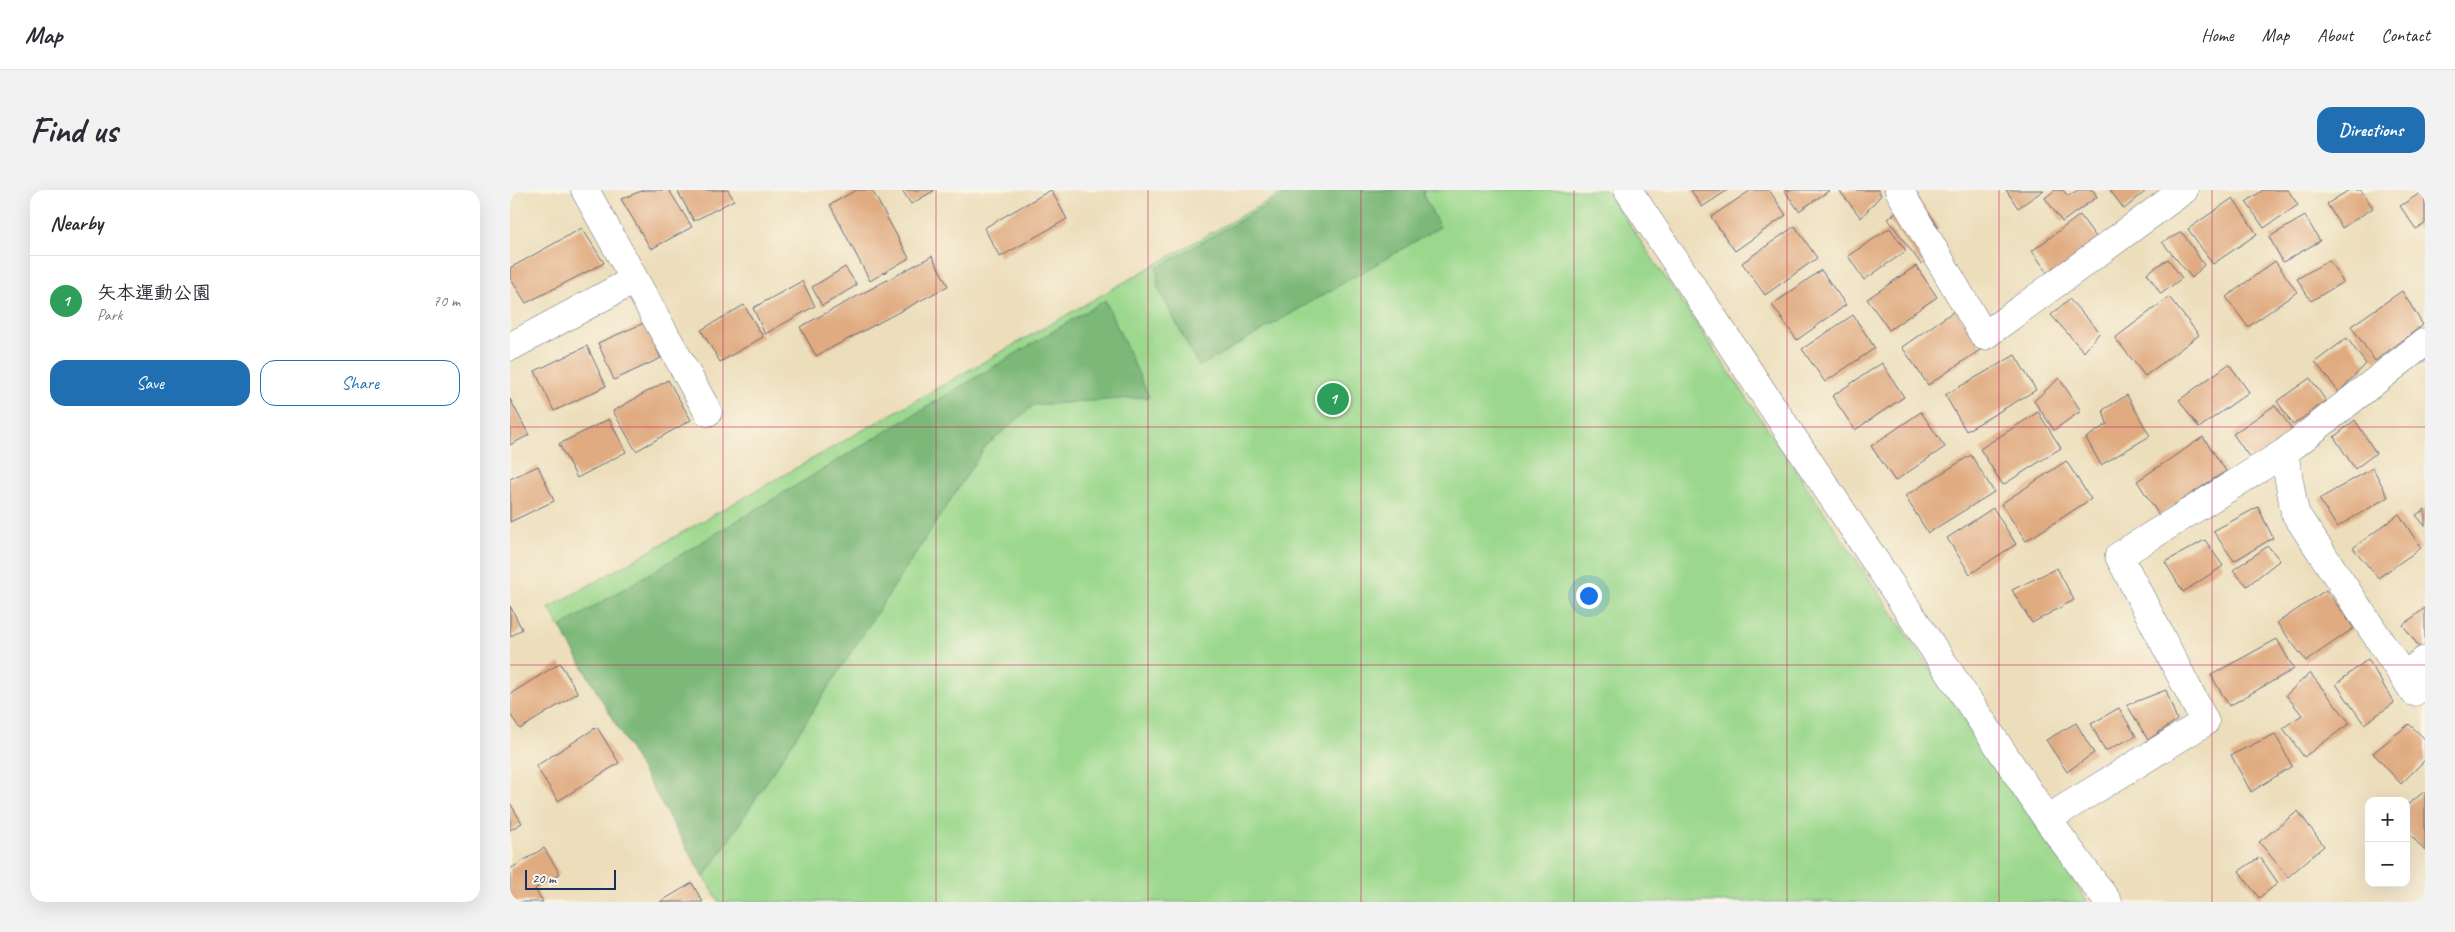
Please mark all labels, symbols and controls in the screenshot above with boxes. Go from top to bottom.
text: Map [25,20,62,50]
text: Home [2201,24,2234,46]
text: Map [2262,24,2289,46]
text: About [2317,24,2353,46]
text: Contact [2381,24,2430,46]
button: Directions [2317,107,2425,153]
text: Find us [30,108,117,153]
text: Nearby [50,210,103,236]
text: 矢本運動公園 [97,281,211,305]
text: 1 [62,291,70,311]
text: 70 m [433,291,460,311]
text: Park [97,305,122,325]
button: Save [50,360,250,406]
button: Share [260,360,460,406]
pin: 1 [1317,380,1349,418]
your location [1576,583,1602,609]
map controls [2365,797,2410,887]
button: + [2365,797,2410,842]
button: − [2365,842,2410,887]
scale bar [525,867,616,890]
text: 20 m [532,870,556,887]

